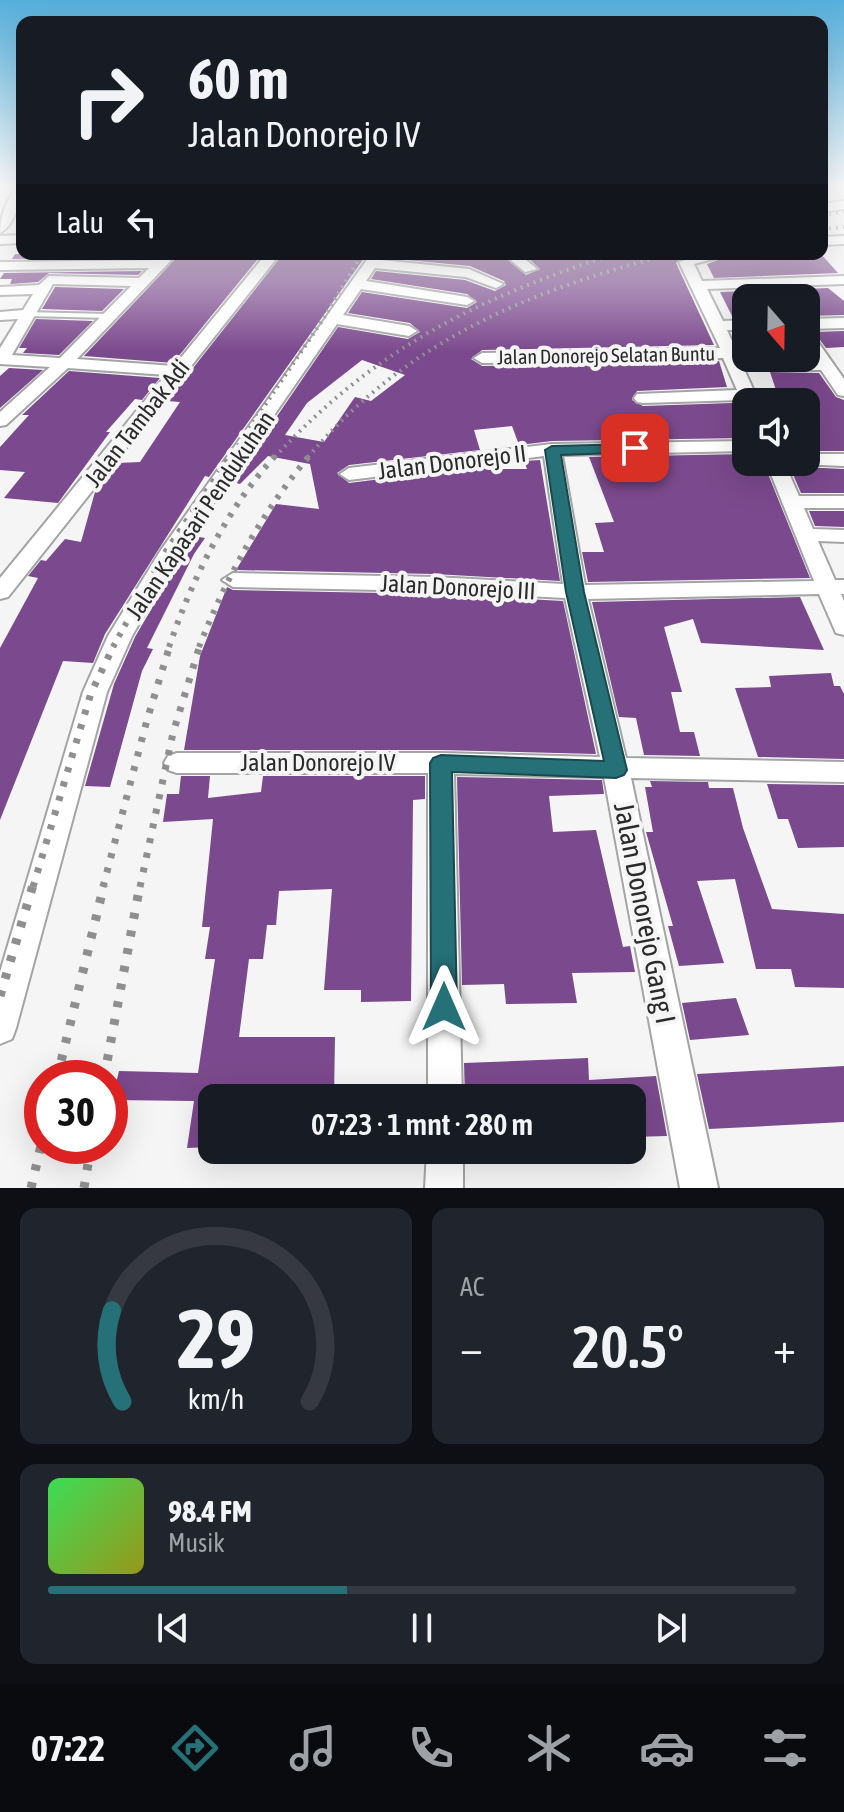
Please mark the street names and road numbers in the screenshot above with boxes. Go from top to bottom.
street label: Jalan Donorejo Selatan Buntu [497,342,715,368]
street label: Jalan Tambak Adi [79,354,195,492]
street label: Jalan Kapasari Pendukuhan [120,406,280,624]
street label: Jalan Donorejo II [376,440,528,484]
street label: Jalan Donorejo III [380,569,536,605]
street label: Jalan Donorejo IV [241,749,396,776]
street label: Jalan Donorejo Gang I [608,800,682,1026]

